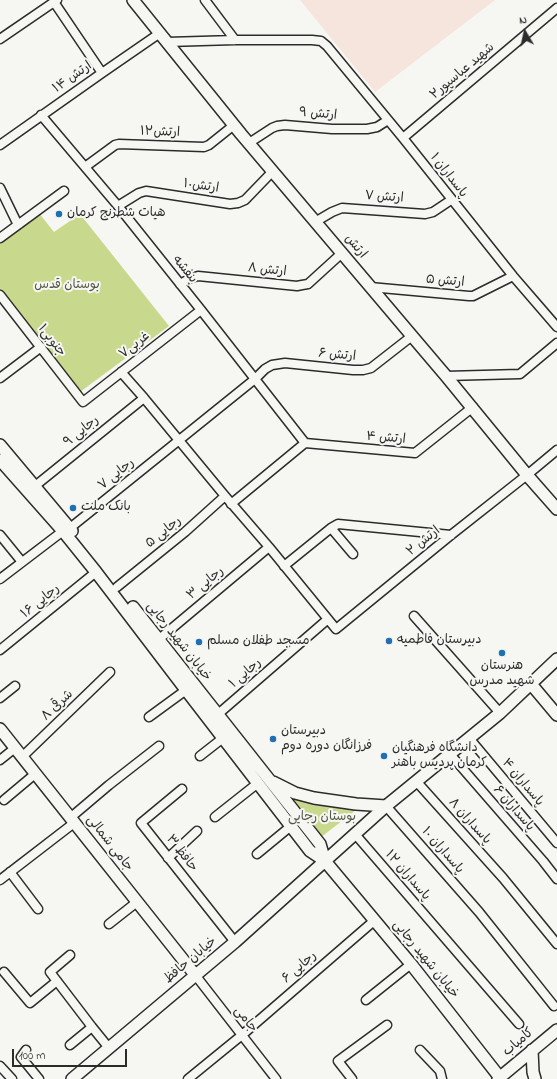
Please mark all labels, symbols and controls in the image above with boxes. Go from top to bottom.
north arrow [505,12,545,52]
text: N [518,12,528,29]
street label: شهید عباسپور۲ [428,41,498,103]
street label: ارتش ۱۴ [50,59,96,97]
street label: ارتش ۹ [298,106,338,124]
street label: ارتش۱۲ [140,125,180,141]
street label: پاسداران ۱ [426,151,470,201]
street label: ارتش۱۰ [182,177,220,197]
street label: ارتش ۷ [364,189,404,207]
place label: هیات شطرنج کرمان [67,206,166,222]
marker: هیات شطرنج کرمان [54,209,64,219]
street label: ارتش [340,232,370,262]
street label: بنفشه [168,253,200,287]
street label: ارتش ۸ [247,261,287,281]
street label: ارتش ۵ [425,273,465,291]
park label: بوستان قدس [34,278,100,294]
street label: جنوبی۱ [34,322,68,360]
street label: غربی۷ [117,329,153,363]
street label: ارتش ۶ [318,347,356,365]
street label: رجایی ۹ [61,413,103,451]
street label: ارتش ۴ [366,430,406,448]
street label: رجایی ۷ [96,456,138,494]
place label: بانک ملت [81,500,131,516]
marker: بانک ملت [68,503,78,513]
street label: رجایی ۵ [143,514,185,552]
street label: ارتش ۲ [404,524,444,560]
street label: رجایی ۳ [184,564,228,604]
street label: رجایی ۱۶ [19,582,63,622]
street label: خیابان شهید رجایی [142,599,214,685]
place label: دبیرستان فاطمیه [397,633,481,649]
place label: مسجد طفلان مسلم [207,634,310,650]
marker: دبیرستان فاطمیه [384,636,394,646]
marker: مسجد طفلان مسلم [194,637,204,647]
marker: هنرستان شهید مدرس [497,648,507,658]
street label: رجایی ۱ [227,656,265,692]
place label: هنرستان شهید مدرس [469,659,535,690]
street label: شرقی ۸ [39,687,77,725]
place label: دبیرستان فرزانگان دوره دوم [281,724,372,755]
marker: دبیرستان فرزانگان دوره دوم [268,734,278,744]
place label: دانشگاه فرهنگیان کرمان پردیس باهنر [392,741,487,772]
marker: دانشگاه فرهنگیان کرمان پردیس باهنر [379,751,389,761]
street label: پاسداران ۴ [498,756,546,810]
street label: پاسداران ۶ [489,783,537,835]
street label: پاسداران ۸ [444,796,494,848]
park label: بوستان رجایی [288,810,356,826]
street label: جامی شمالی [82,813,136,875]
street label: پاسداران ۱۰ [418,825,466,877]
street label: حافظ ۳ [162,832,200,876]
street label: پاسداران ۱۲ [381,848,433,904]
street label: خیابان شهید رجایی [389,918,461,1002]
street label: خیابان حافظ [161,934,221,988]
street label: رجایی ۶ [280,949,320,987]
street label: جامی [230,1004,260,1036]
street label: کامیاب [500,1026,538,1060]
scale bar [14,1041,129,1067]
text: 100 m [19,1047,46,1065]

